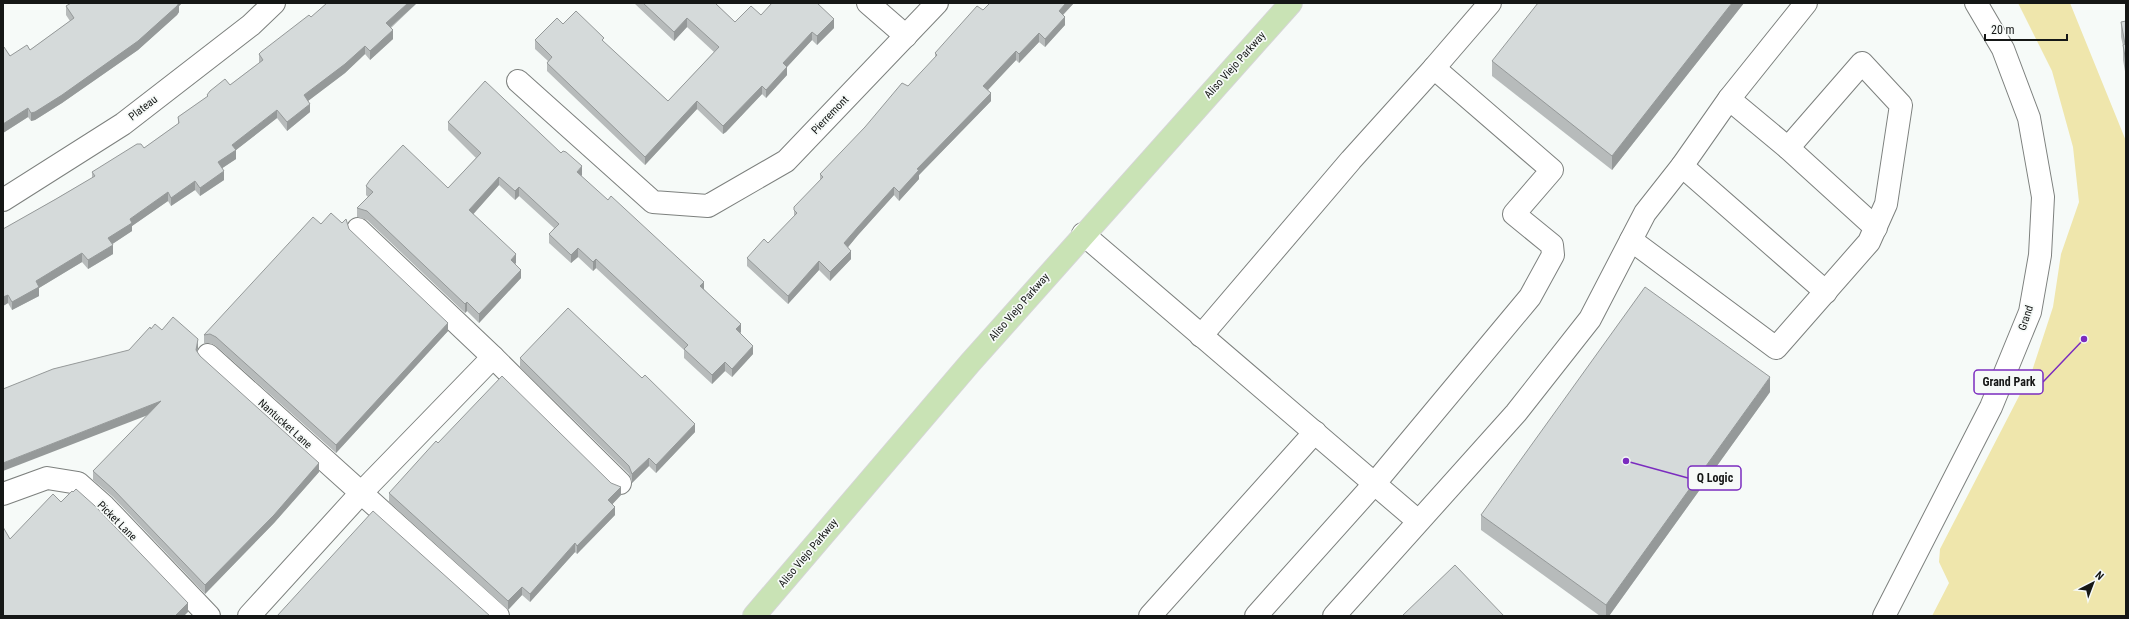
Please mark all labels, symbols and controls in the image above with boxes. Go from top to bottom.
scale bar [1985,16,2067,42]
text: 20 m [1991,23,2015,37]
street label: Aliso Viejo Parkway [1202,29,1269,101]
street label: Plateau [126,93,160,123]
street label: Pierremont [809,93,851,137]
street label: Aliso Viejo Parkway [986,270,1052,343]
street label: Grand [2016,304,2036,332]
callout: Grand Park [1974,370,2043,394]
text: Grand Park [1982,375,2036,389]
street label: Nantucket Lane [255,396,315,452]
callout: Q Logic [1688,466,1741,490]
text: Q Logic [1697,471,1734,485]
street label: Picket Lane [95,499,139,543]
street label: Aliso Viejo Parkway [776,516,841,590]
north arrow [2073,563,2113,603]
text: N [2092,569,2106,583]

